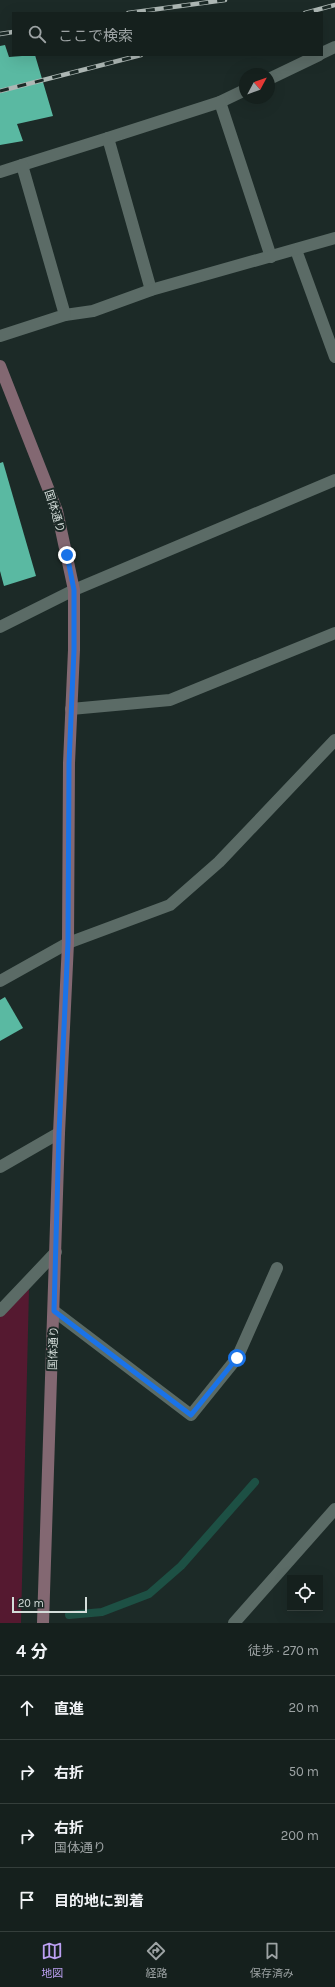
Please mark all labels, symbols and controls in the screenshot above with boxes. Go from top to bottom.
search box [12,12,323,56]
icon: search [26,23,48,45]
text: ここで検索 [58,27,133,45]
north arrow [239,68,275,104]
street label: 国体通り [42,488,67,534]
route end [58,546,76,564]
street label: 国体通り [46,1326,61,1370]
route start [228,1349,246,1367]
map controls [287,1575,323,1611]
button: locate [287,1575,323,1611]
scale bar [12,1595,87,1614]
text: 20 m [18,1597,44,1610]
text: 4 分 [16,1641,47,1661]
text: 徒歩 · 270 m [248,1643,319,1658]
icon: ahead [16,1697,38,1719]
text: 直進 [54,1700,84,1718]
text: 20 m [289,1700,319,1715]
icon: right [16,1761,38,1783]
text: 右折 [54,1764,84,1782]
text: 50 m [289,1764,319,1779]
text: 右折 [54,1819,84,1837]
icon: right [16,1825,38,1847]
text: 200 m [281,1828,319,1843]
text: 国体通り [54,1840,106,1855]
icon: arrive [16,1889,38,1911]
text: 目的地に到着 [54,1892,144,1910]
tab: 地図 [41,1940,63,1980]
tab: 経路 [145,1940,167,1980]
tab: 保存済み [250,1940,294,1980]

